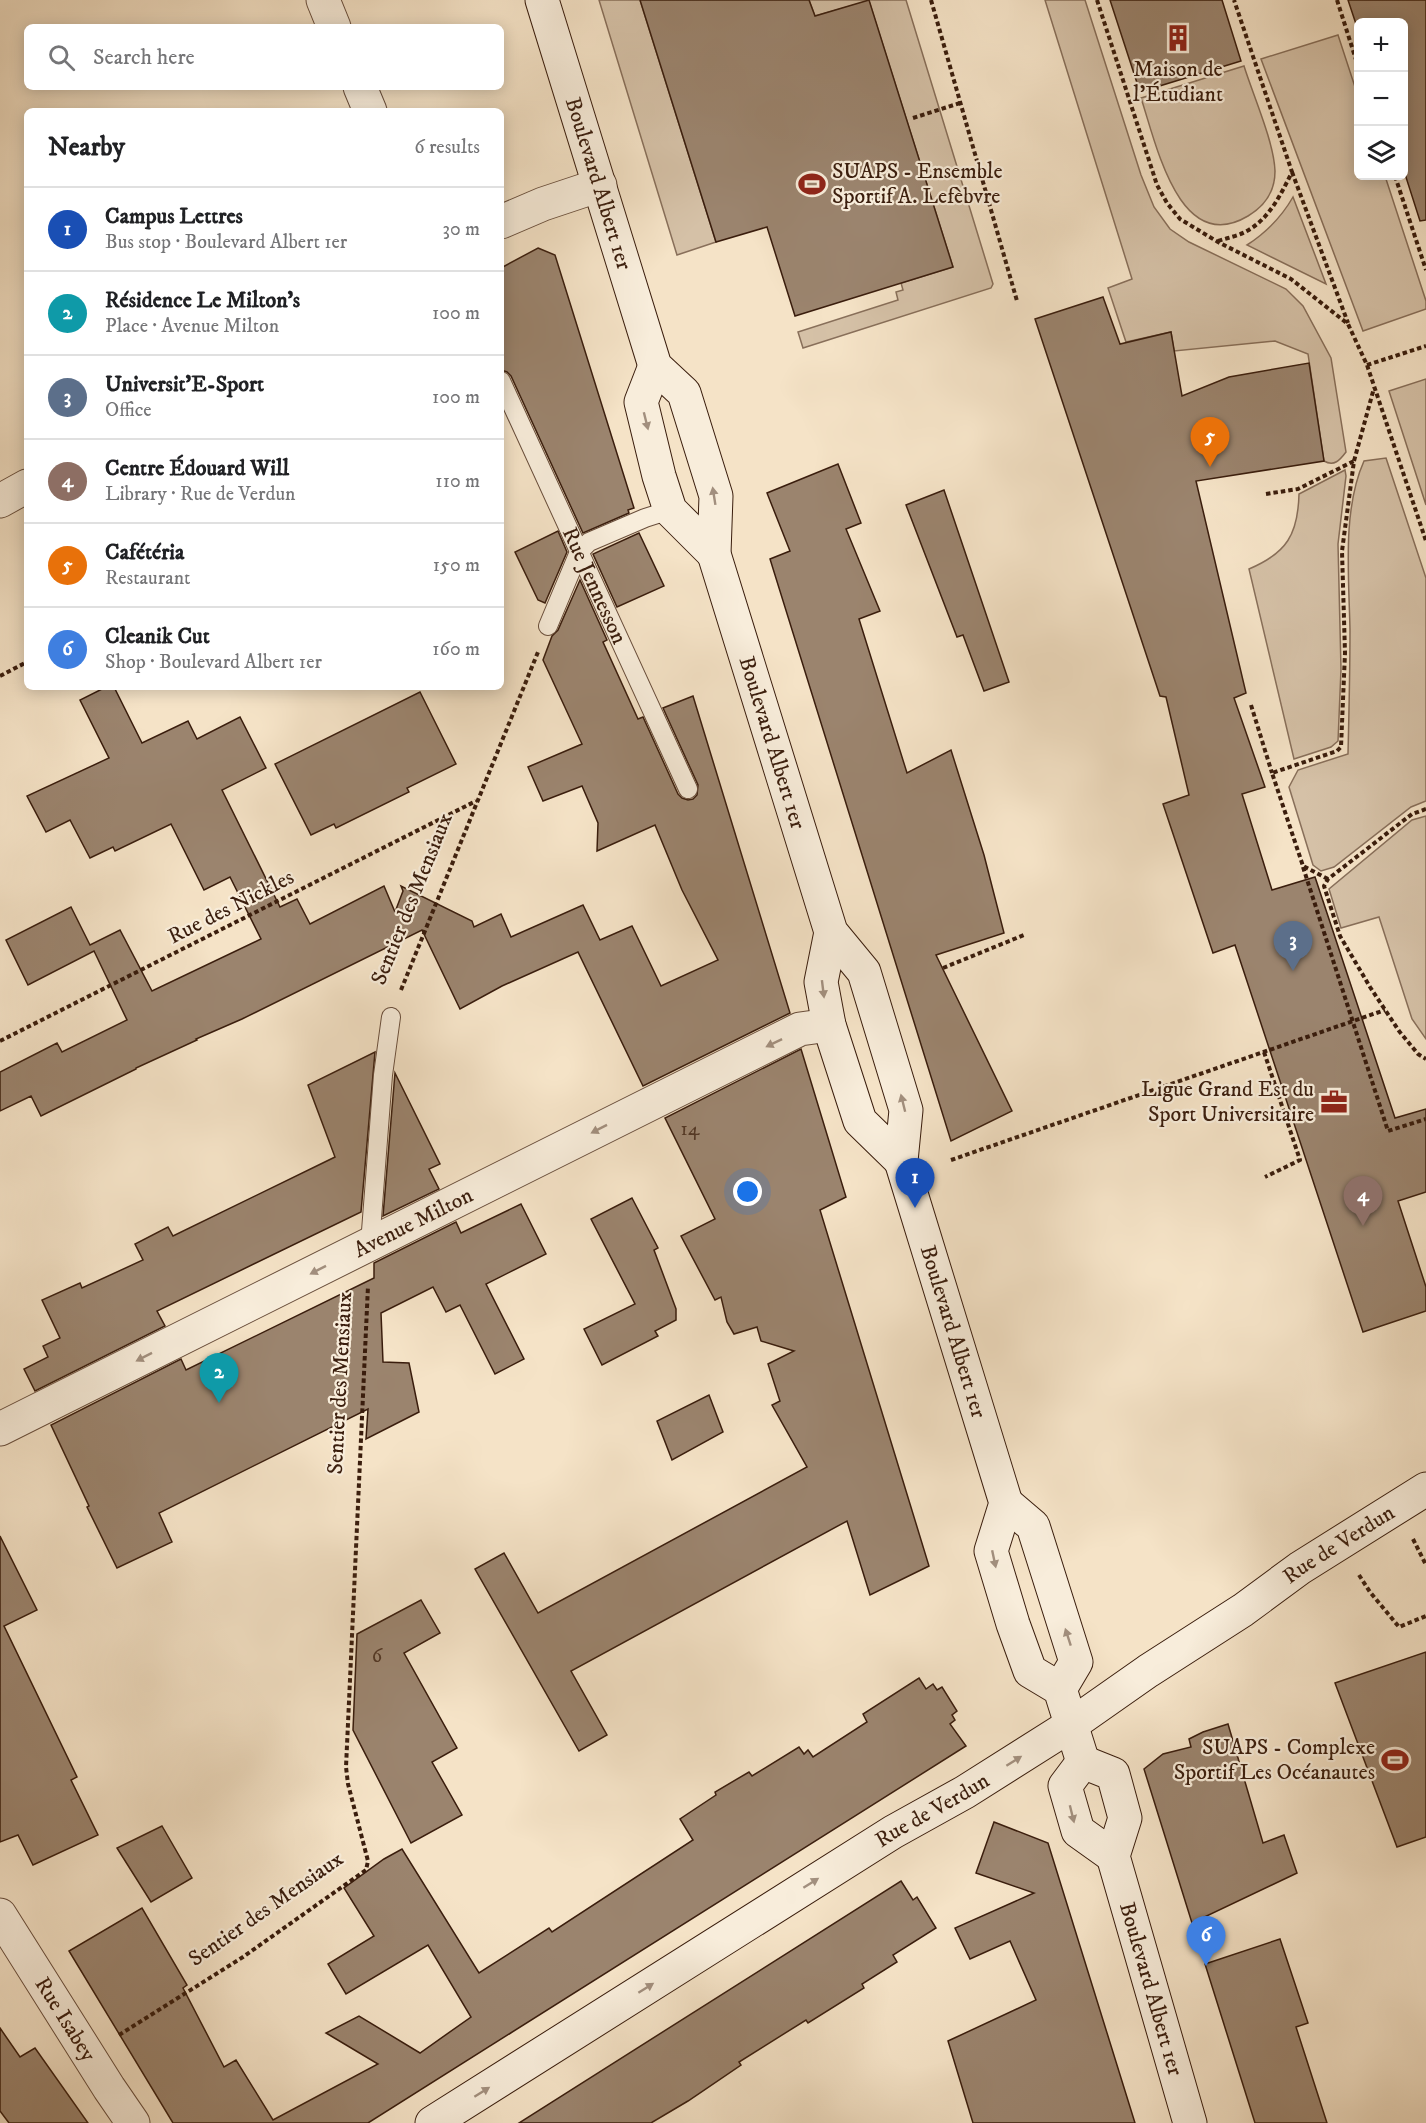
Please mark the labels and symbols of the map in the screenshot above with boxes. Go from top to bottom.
building icon: Maison de l'Étudiant [1163,23,1193,53]
place label: Maison de l'Étudiant [1133,56,1223,108]
street label: Boulevard Albert 1er [559,94,638,274]
place label: SUAPS - Ensemble Sportif A. Lefèbvre [832,158,1003,210]
sports icon: SUAPS - Ensemble Sportif A. Lefèbvre [797,169,827,199]
one-way arrow [641,412,651,430]
pin: 5 [1190,418,1230,467]
one-way arrow [710,486,719,505]
street label: Rue Jennesson [556,523,633,649]
street label: Boulevard Albert 1er [733,653,812,833]
street label: Sentier des Mensiaux [365,809,459,989]
street label: Rue des Nickles [163,864,299,950]
pin: 3 [1274,922,1312,971]
one-way arrow [818,980,828,999]
one-way arrow [765,1038,782,1047]
place label: Ligue Grand Est du Sport Universitaire [1141,1076,1314,1128]
office icon: Ligue Grand Est du Sport Universitaire [1319,1087,1349,1117]
one-way arrow [898,1094,908,1112]
house number: 14 [681,1117,700,1142]
one-way arrow [591,1125,608,1134]
pin: 1 [896,1158,934,1208]
pin: 4 [1344,1176,1382,1226]
your location [733,1177,762,1206]
street label: Avenue Milton [349,1181,478,1263]
street label: Boulevard Albert 1er [914,1242,993,1422]
one-way arrow [309,1265,326,1275]
street label: Sentier des Mensiaux [322,1291,358,1475]
one-way arrow [135,1353,152,1362]
pin: 2 [200,1354,238,1403]
street label: Rue de Verdun [1277,1498,1400,1590]
one-way arrow [990,1550,999,1569]
one-way arrow [1063,1628,1072,1646]
house number: 6 [372,1644,383,1669]
place label: SUAPS - Complexe Sportif Les Océanautes [1174,1734,1375,1786]
sports icon: SUAPS - Complexe Sportif Les Océanautes [1380,1745,1410,1775]
one-way arrow [1006,1755,1022,1766]
street label: Rue de Verdun [870,1766,995,1853]
one-way arrow [1068,1804,1078,1823]
street label: Sentier des Mensiaux [183,1845,349,1973]
one-way arrow [803,1878,819,1889]
street label: Boulevard Albert 1er [1114,1899,1189,2079]
pin: 6 [1186,1916,1226,1966]
street label: Rue Isabey [29,1972,103,2067]
one-way arrow [638,1982,655,1993]
one-way arrow [473,2086,490,2097]

